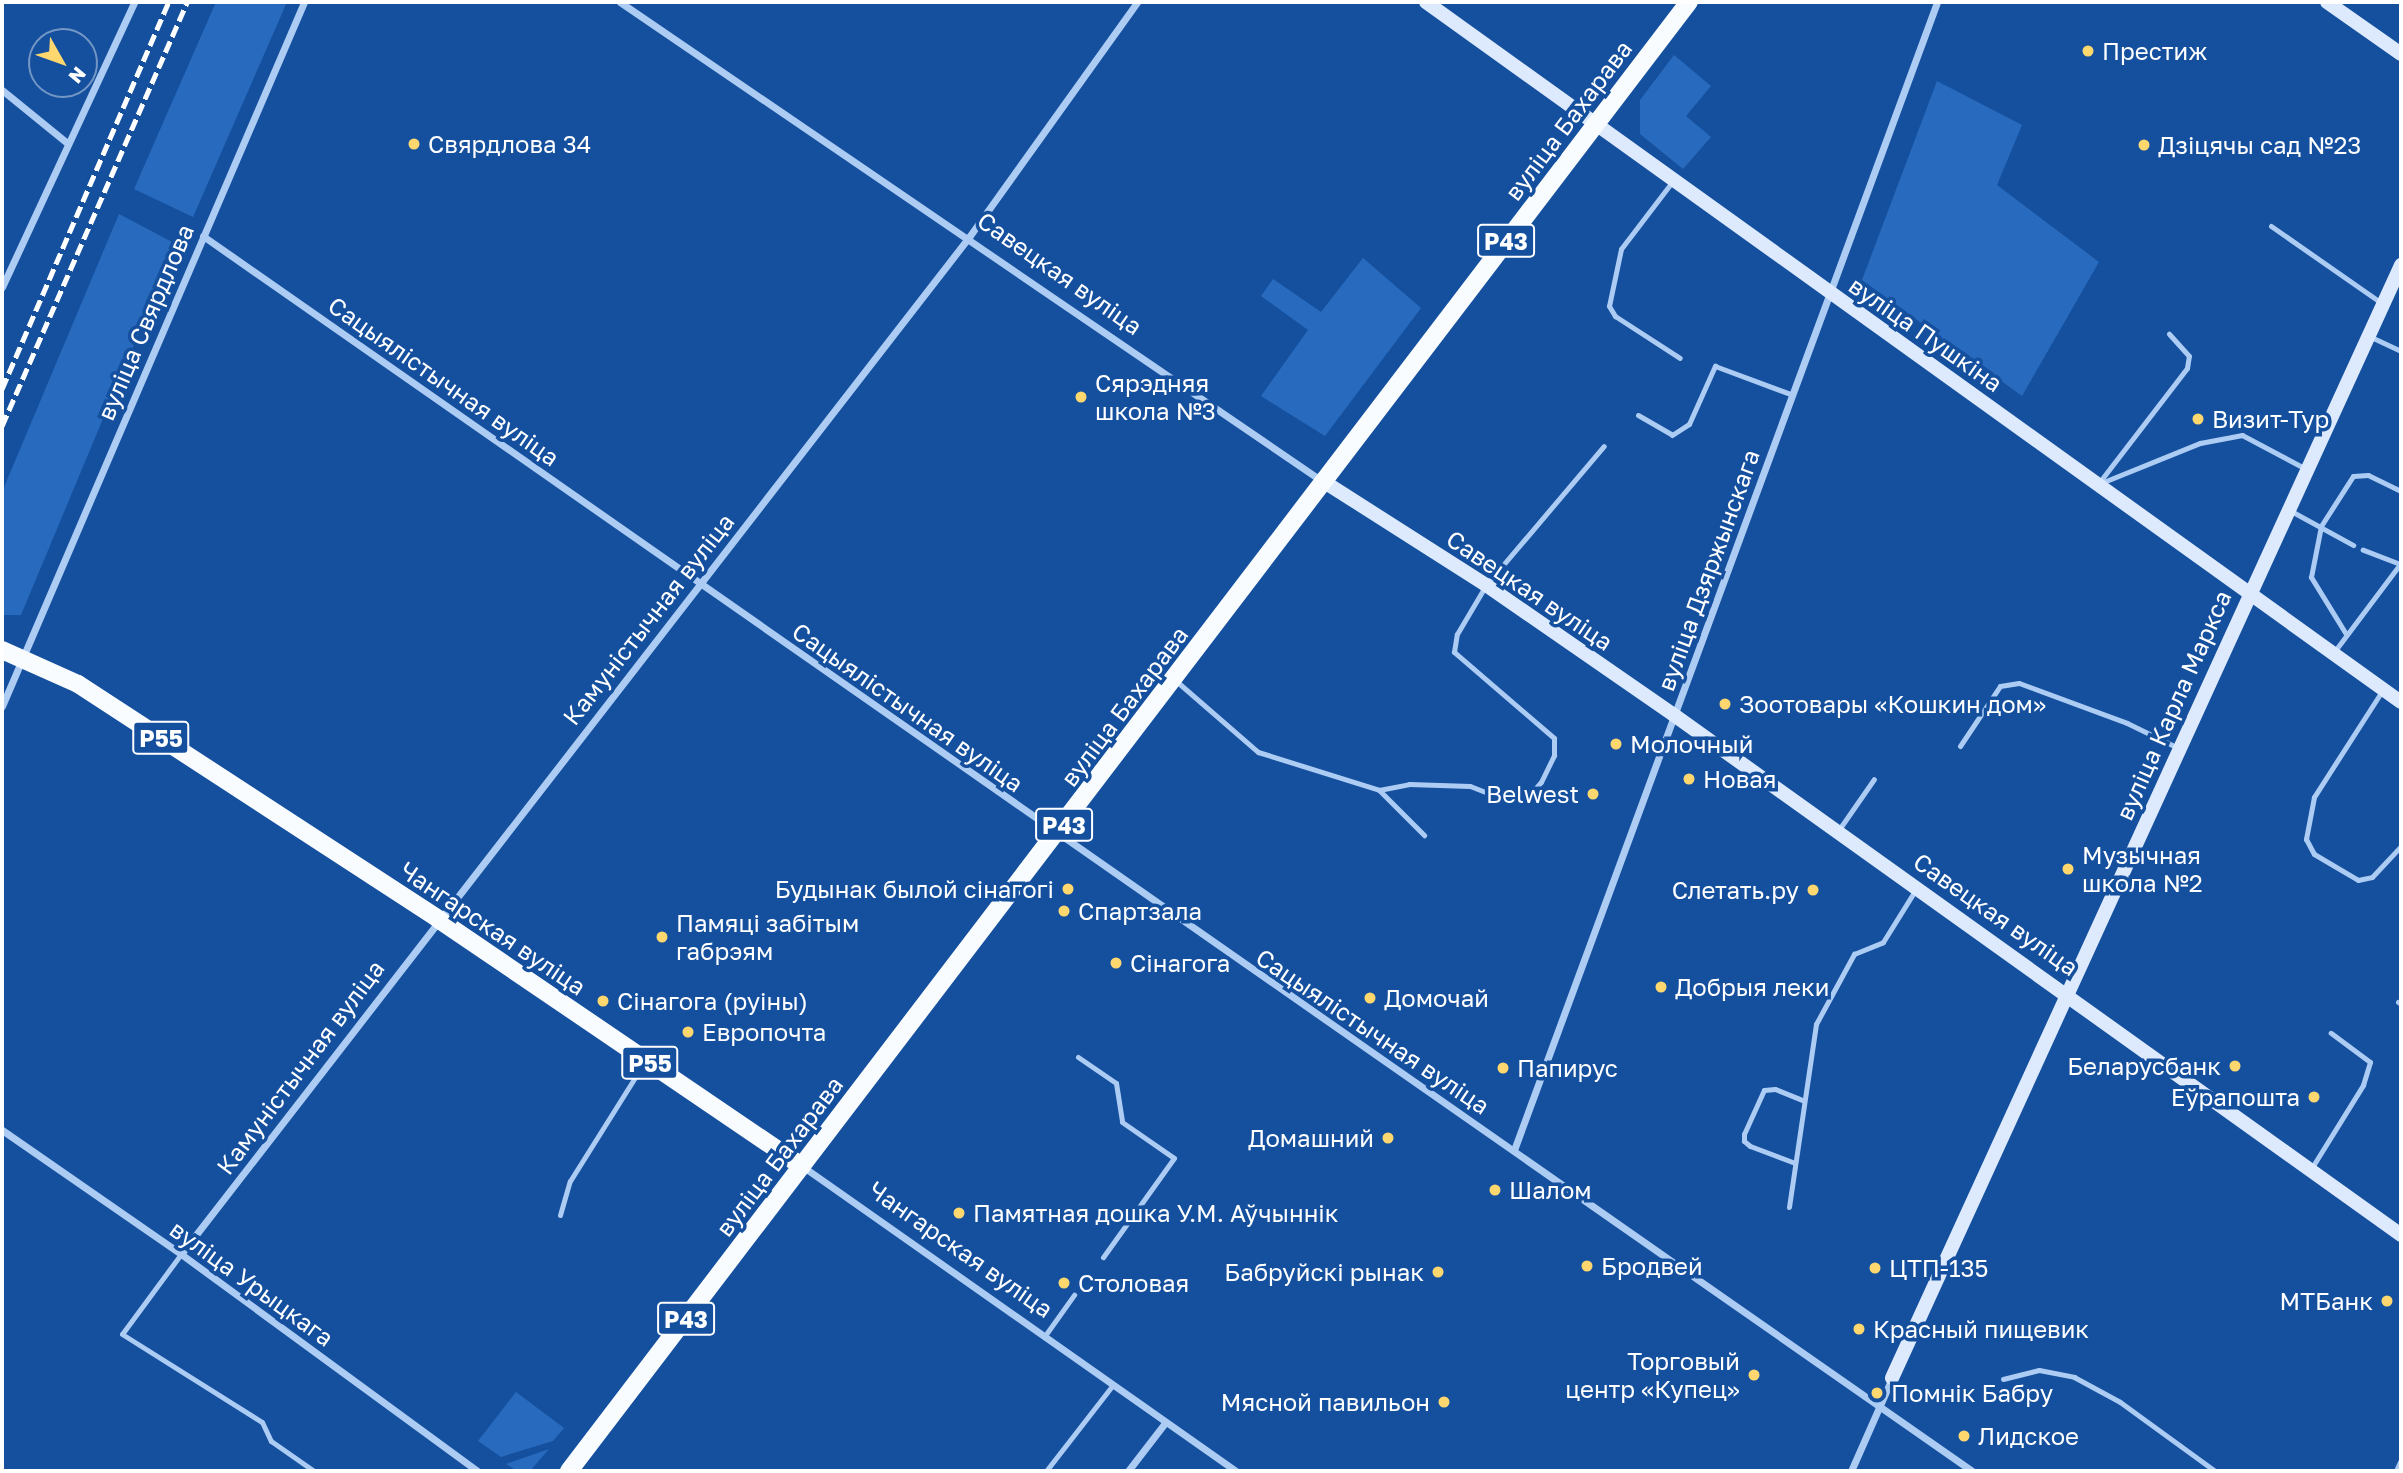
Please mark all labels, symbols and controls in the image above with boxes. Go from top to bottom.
north arrow [28,28,98,98]
street label: вуліца Бахарава [1499,34,1637,206]
place label: Престиж [2102,37,2207,65]
marker: Престиж [2080,43,2096,59]
text: N [64,63,91,88]
place label: Свярдлова 34 [428,130,591,158]
place label: Дзіцячы сад №23 [2158,131,2361,159]
marker: Свярдлова 34 [406,136,422,152]
marker: Дзіцячы сад №23 [2136,137,2152,153]
street label: Савецкая вуліца [972,206,1148,340]
street label: вуліца Свярдлова [91,220,199,424]
road number: Р43 [1476,222,1536,260]
street label: вуліца Пушкіна [1844,270,2008,398]
street label: Сацыялістычная вуліца [323,290,565,472]
place label: Сярэдняя школа №3 [1095,369,1216,425]
marker: Сярэдняя школа №3 [1073,389,1089,405]
place label: Визит-Тур [2212,405,2329,433]
marker: Визит-Тур [2190,411,2206,427]
street label: вуліца Дзяржынскага [1651,445,1765,695]
street label: Камуністычная вуліца [556,507,740,731]
street label: Савецкая вуліца [1441,524,1619,656]
street label: вуліца Карла Маркса [2109,586,2237,824]
street label: Сацыялістычная вуліца [787,616,1029,798]
street label: вуліца Бахарава [1055,620,1193,792]
place label: Зоотовары «Кошкин дом» [1739,690,2046,718]
marker: Зоотовары «Кошкин дом» [1717,696,1733,712]
road number: Р55 [131,718,191,758]
place label: Молочный [1630,730,1753,758]
marker: Молочный [1608,736,1624,752]
place label: Новая [1703,765,1776,793]
marker: Новая [1681,771,1697,787]
place label: Belwest [1486,780,1579,808]
marker: Belwest [1585,786,1601,802]
road number: Р43 [1034,806,1094,845]
place label: Музычная школа №2 [2082,841,2203,897]
street label: Савецкая вуліца [1908,847,2084,981]
street label: Чангарская вуліца [394,855,592,1001]
marker: Музычная школа №2 [2060,861,2076,877]
place label: Будынак былой сінагогі [775,875,1054,903]
place label: Слетать.ру [1672,876,1799,904]
marker: Будынак былой сінагогі [1060,881,1076,897]
marker: Слетать.ру [1805,882,1821,898]
place label: Спартзала [1078,897,1202,925]
marker: Спартзала [1056,903,1072,919]
place label: Памяці забітым габрэям [676,909,859,965]
marker: Памяці забітым габрэям [654,929,670,945]
street label: Сацыялістычная вуліца [1251,942,1495,1120]
place label: Сінагога [1130,949,1230,977]
street label: Камуністычная вуліца [210,954,390,1180]
marker: Сінагога [1108,955,1124,971]
place label: Добрыя леки [1675,973,1829,1001]
marker: Добрыя леки [1653,979,1669,995]
place label: Домочай [1384,984,1489,1012]
place label: Сінагога (руіны) [617,987,808,1015]
marker: Домочай [1362,990,1378,1006]
marker: Сінагога (руіны) [595,993,611,1009]
place label: Европочта [702,1018,826,1046]
marker: Европочта [680,1024,696,1040]
road number: Р55 [620,1044,680,1082]
place label: Беларусбанк [2067,1052,2221,1080]
place label: Папирус [1517,1054,1618,1082]
marker: Беларусбанк [2227,1058,2243,1074]
marker: Папирус [1495,1060,1511,1076]
street label: вуліца Бахарава [710,1070,848,1242]
place label: Еўрапошта [2171,1083,2300,1111]
marker: Еўрапошта [2306,1089,2322,1105]
place label: Домашний [1248,1124,1374,1152]
marker: Домашний [1380,1130,1396,1146]
street label: Чангарская вуліца [863,1175,1059,1323]
place label: Шалом [1509,1176,1592,1204]
marker: Шалом [1487,1182,1503,1198]
place label: Памятная дошка У.М. Аўчыннік [973,1199,1339,1227]
marker: Памятная дошка У.М. Аўчыннік [951,1205,967,1221]
street label: вуліца Урыцкага [165,1214,339,1352]
place label: Бродвей [1601,1252,1703,1280]
place label: ЦТП-135 [1889,1254,1988,1282]
place label: Бабруйскі рынак [1224,1258,1424,1286]
marker: Бродвей [1579,1258,1595,1274]
marker: ЦТП-135 [1867,1260,1883,1276]
marker: Бабруйскі рынак [1430,1264,1446,1280]
place label: Столовая [1078,1269,1189,1297]
marker: Столовая [1056,1275,1072,1291]
place label: МТБанк [2280,1287,2373,1315]
marker: МТБанк [2379,1293,2395,1309]
road number: Р43 [656,1300,716,1338]
place label: Красный пищевик [1873,1315,2089,1343]
marker: Красный пищевик [1851,1321,1867,1337]
place label: Торговый центр «Купец» [1565,1347,1740,1403]
marker: Торговый центр «Купец» [1746,1367,1762,1383]
place label: Помнік Бабру [1891,1379,2053,1407]
marker: Помнік Бабру [1869,1385,1885,1401]
place label: Мясной павильон [1221,1388,1430,1416]
marker: Мясной павильон [1436,1394,1452,1410]
place label: Лидское [1978,1422,2079,1450]
marker: Лидское [1956,1428,1972,1444]

